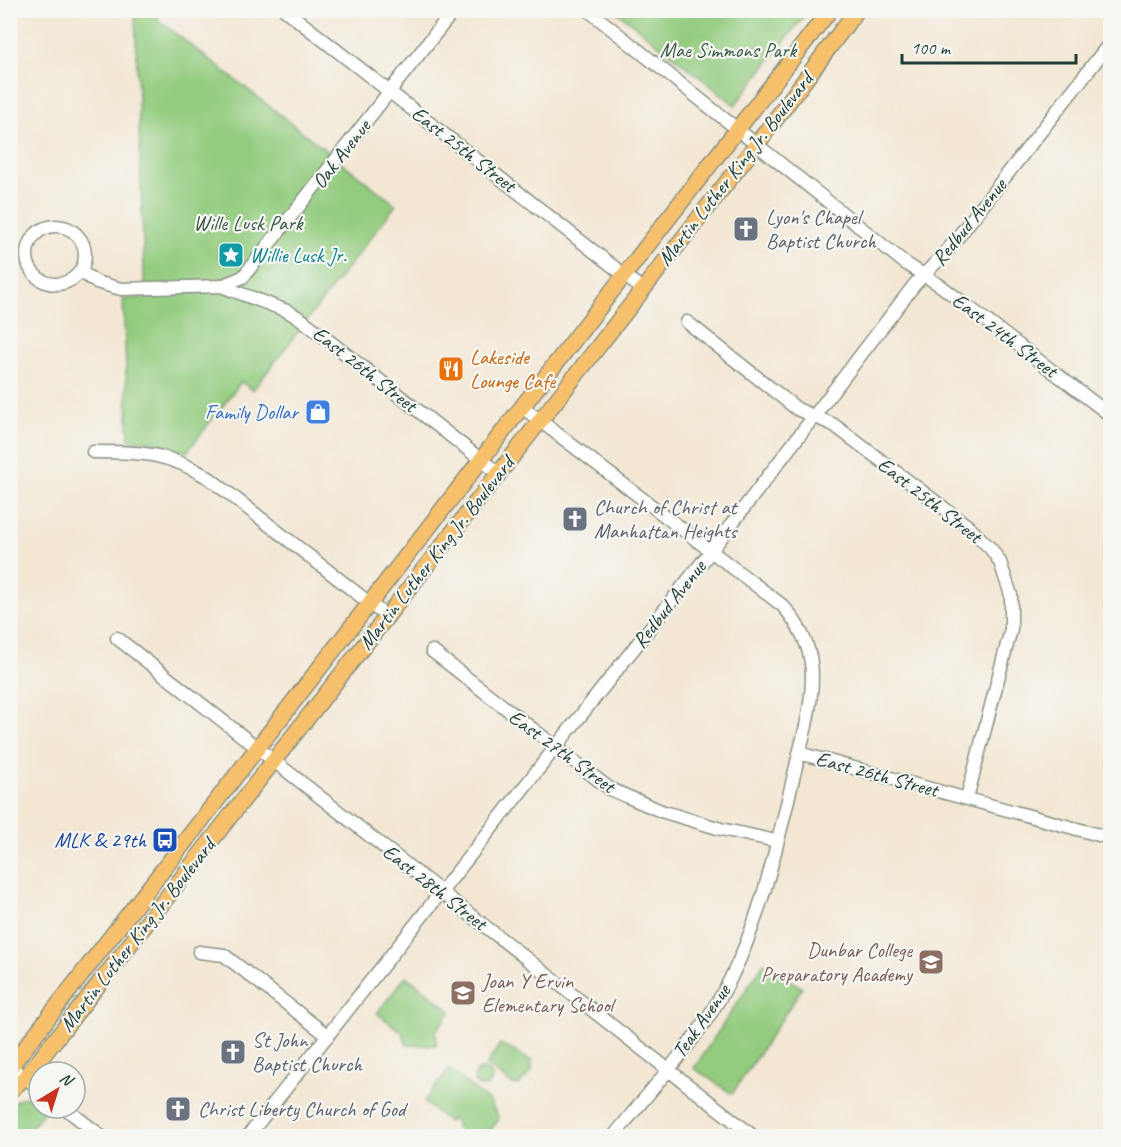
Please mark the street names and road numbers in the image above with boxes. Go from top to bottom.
street label: Martin Luther King Jr. Boulevard [652,64,821,271]
street label: East 25th Street [407,100,523,199]
street label: Oak Avenue [306,112,377,194]
street label: Redbud Avenue [926,172,1013,271]
street label: East 24th Street [947,287,1064,384]
street label: East 26th Street [308,320,424,419]
street label: Martin Luther King Jr. Boulevard [353,448,522,655]
street label: East 25th Street [873,451,989,550]
street label: Redbud Avenue [627,554,712,653]
street label: East 27th Street [504,704,622,800]
street label: East 26th Street [813,745,943,803]
street label: Martin Luther King Jr. Boulevard [54,830,223,1037]
street label: East 28th Street [378,838,494,937]
street label: Teak Avenue [666,978,736,1063]

